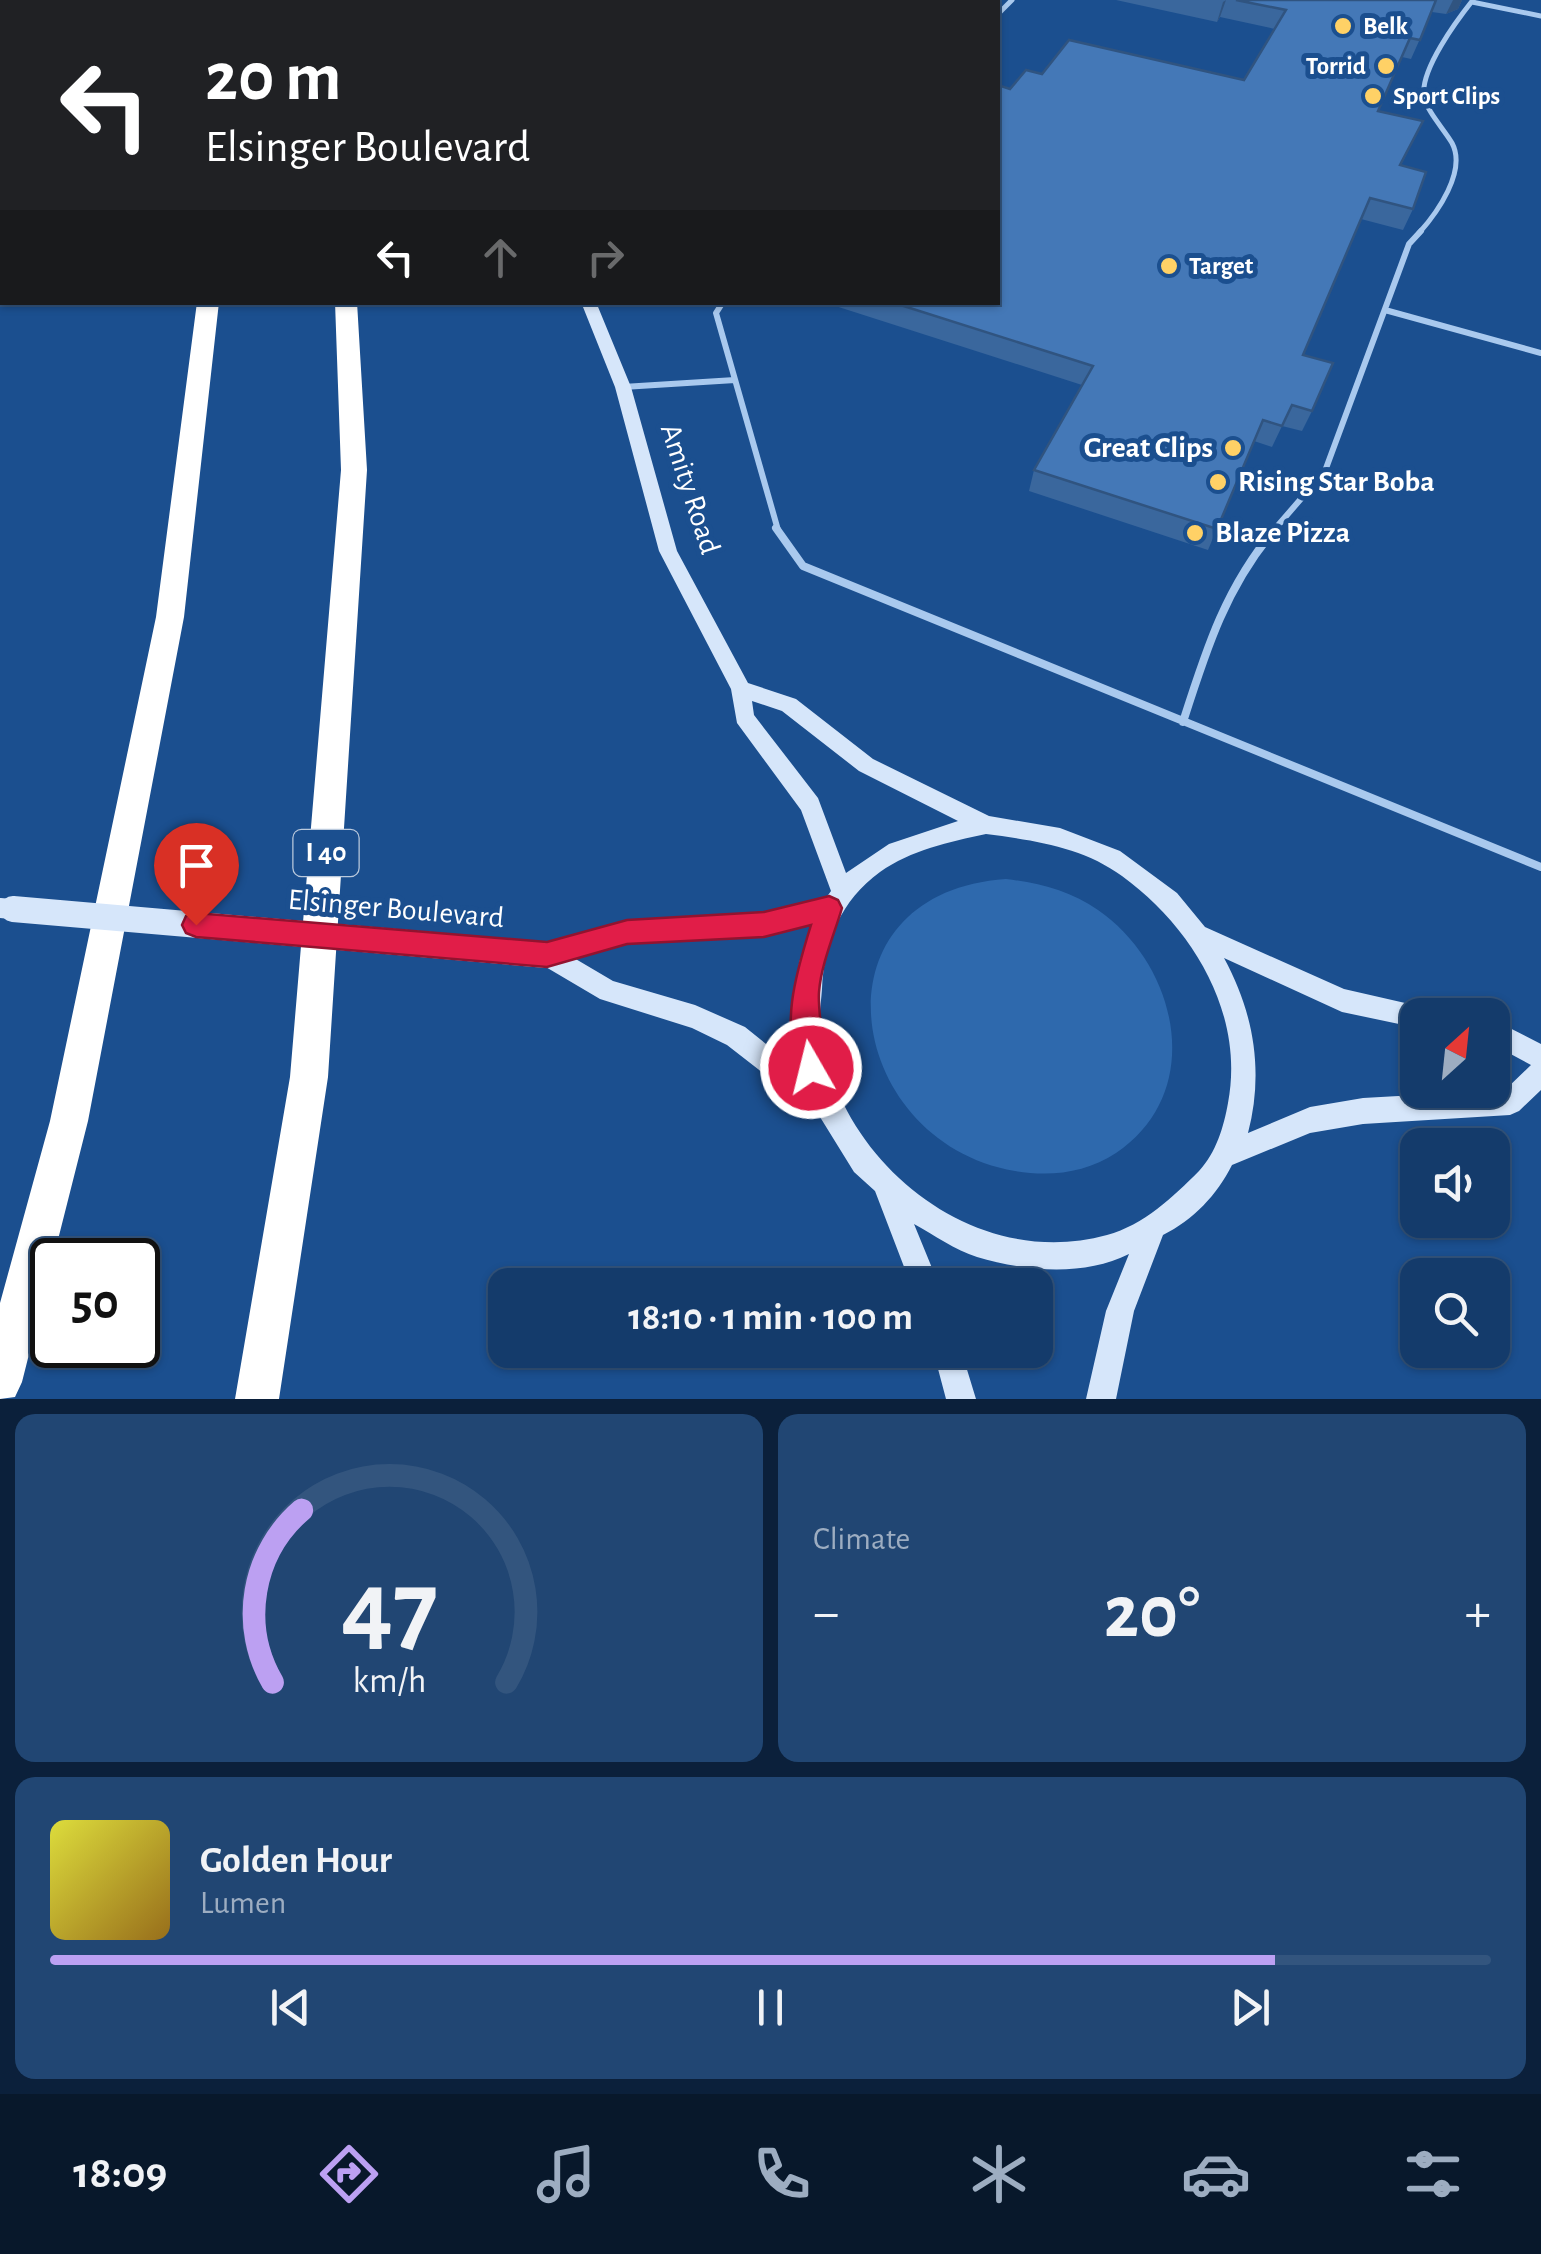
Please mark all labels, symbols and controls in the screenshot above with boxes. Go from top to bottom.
place label: Belk [1363,14,1409,39]
marker: Belk [1332,15,1354,37]
icon: left [40,40,170,170]
text: 20 m [205,43,342,113]
place label: Torrid [1306,54,1366,79]
marker: Torrid [1375,55,1397,77]
place label: Sport Clips [1393,84,1500,109]
marker: Sport Clips [1362,85,1384,107]
text: Elsinger Boulevard [205,125,530,170]
icon: left [368,230,423,285]
icon: ahead [473,230,528,285]
icon: right [578,230,633,285]
place label: Target [1189,254,1254,279]
marker: Target [1158,255,1180,277]
street label: Amity Road [655,420,725,558]
place label: Great Clips [1084,433,1213,463]
marker: Great Clips [1222,437,1244,459]
place label: Rising Star Boba [1238,467,1435,497]
marker: Rising Star Boba [1207,471,1229,493]
place label: Blaze Pizza [1215,518,1350,548]
marker: Blaze Pizza [1184,522,1206,544]
pin [154,823,239,926]
road number: I 40 [294,830,358,876]
icon: arrive [169,838,224,893]
street label: Elsinger Boulevard [287,885,505,933]
north arrow [1400,998,1510,1108]
map controls [1400,998,1510,1368]
position arrow [759,1016,863,1120]
button: sound [1400,1128,1510,1238]
speed limit sign: 50 [30,1238,160,1368]
button: search [1400,1258,1510,1368]
text: 18:10 · 1 min · 100 m [628,1299,913,1337]
text: Climate [813,1523,910,1555]
text: 47 [340,1557,438,1661]
text: 20° [1104,1576,1200,1651]
text: − [813,1586,839,1641]
text: + [1465,1586,1491,1641]
text: km/h [352,1663,426,1699]
text: Golden Hour [200,1842,392,1880]
text: Lumen [200,1887,286,1919]
icon: previous [263,1980,318,2035]
icon: pause [743,1980,798,2035]
icon: next [1223,1980,1278,2035]
icon: directions [314,2139,384,2209]
icon: music [531,2139,601,2209]
icon: phone [747,2139,817,2209]
icon: climate [964,2139,1034,2209]
icon: car [1181,2139,1251,2209]
icon: filters [1398,2139,1468,2209]
text: 18:09 [73,2151,167,2196]

